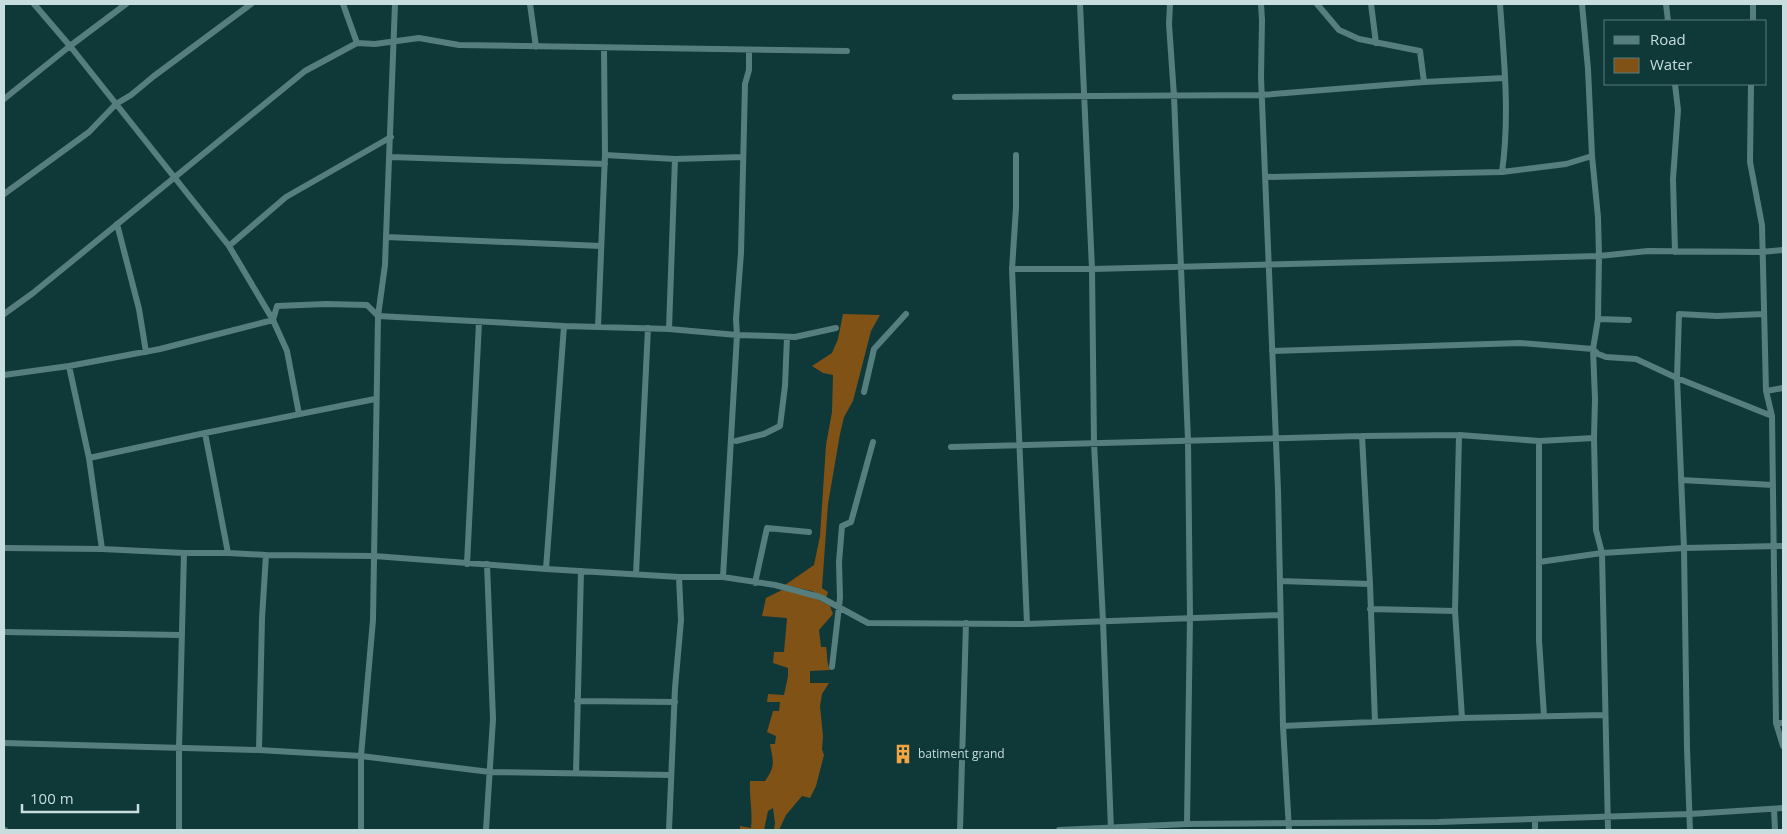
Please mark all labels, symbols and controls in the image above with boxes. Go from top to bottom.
legend [1604,20,1767,85]
text: Road [1650,29,1686,49]
text: Water [1650,54,1692,74]
building icon: batiment grand [892,743,914,765]
place label: batiment grand [918,745,1005,762]
scale bar [22,782,139,814]
text: 100 m [30,788,74,808]

